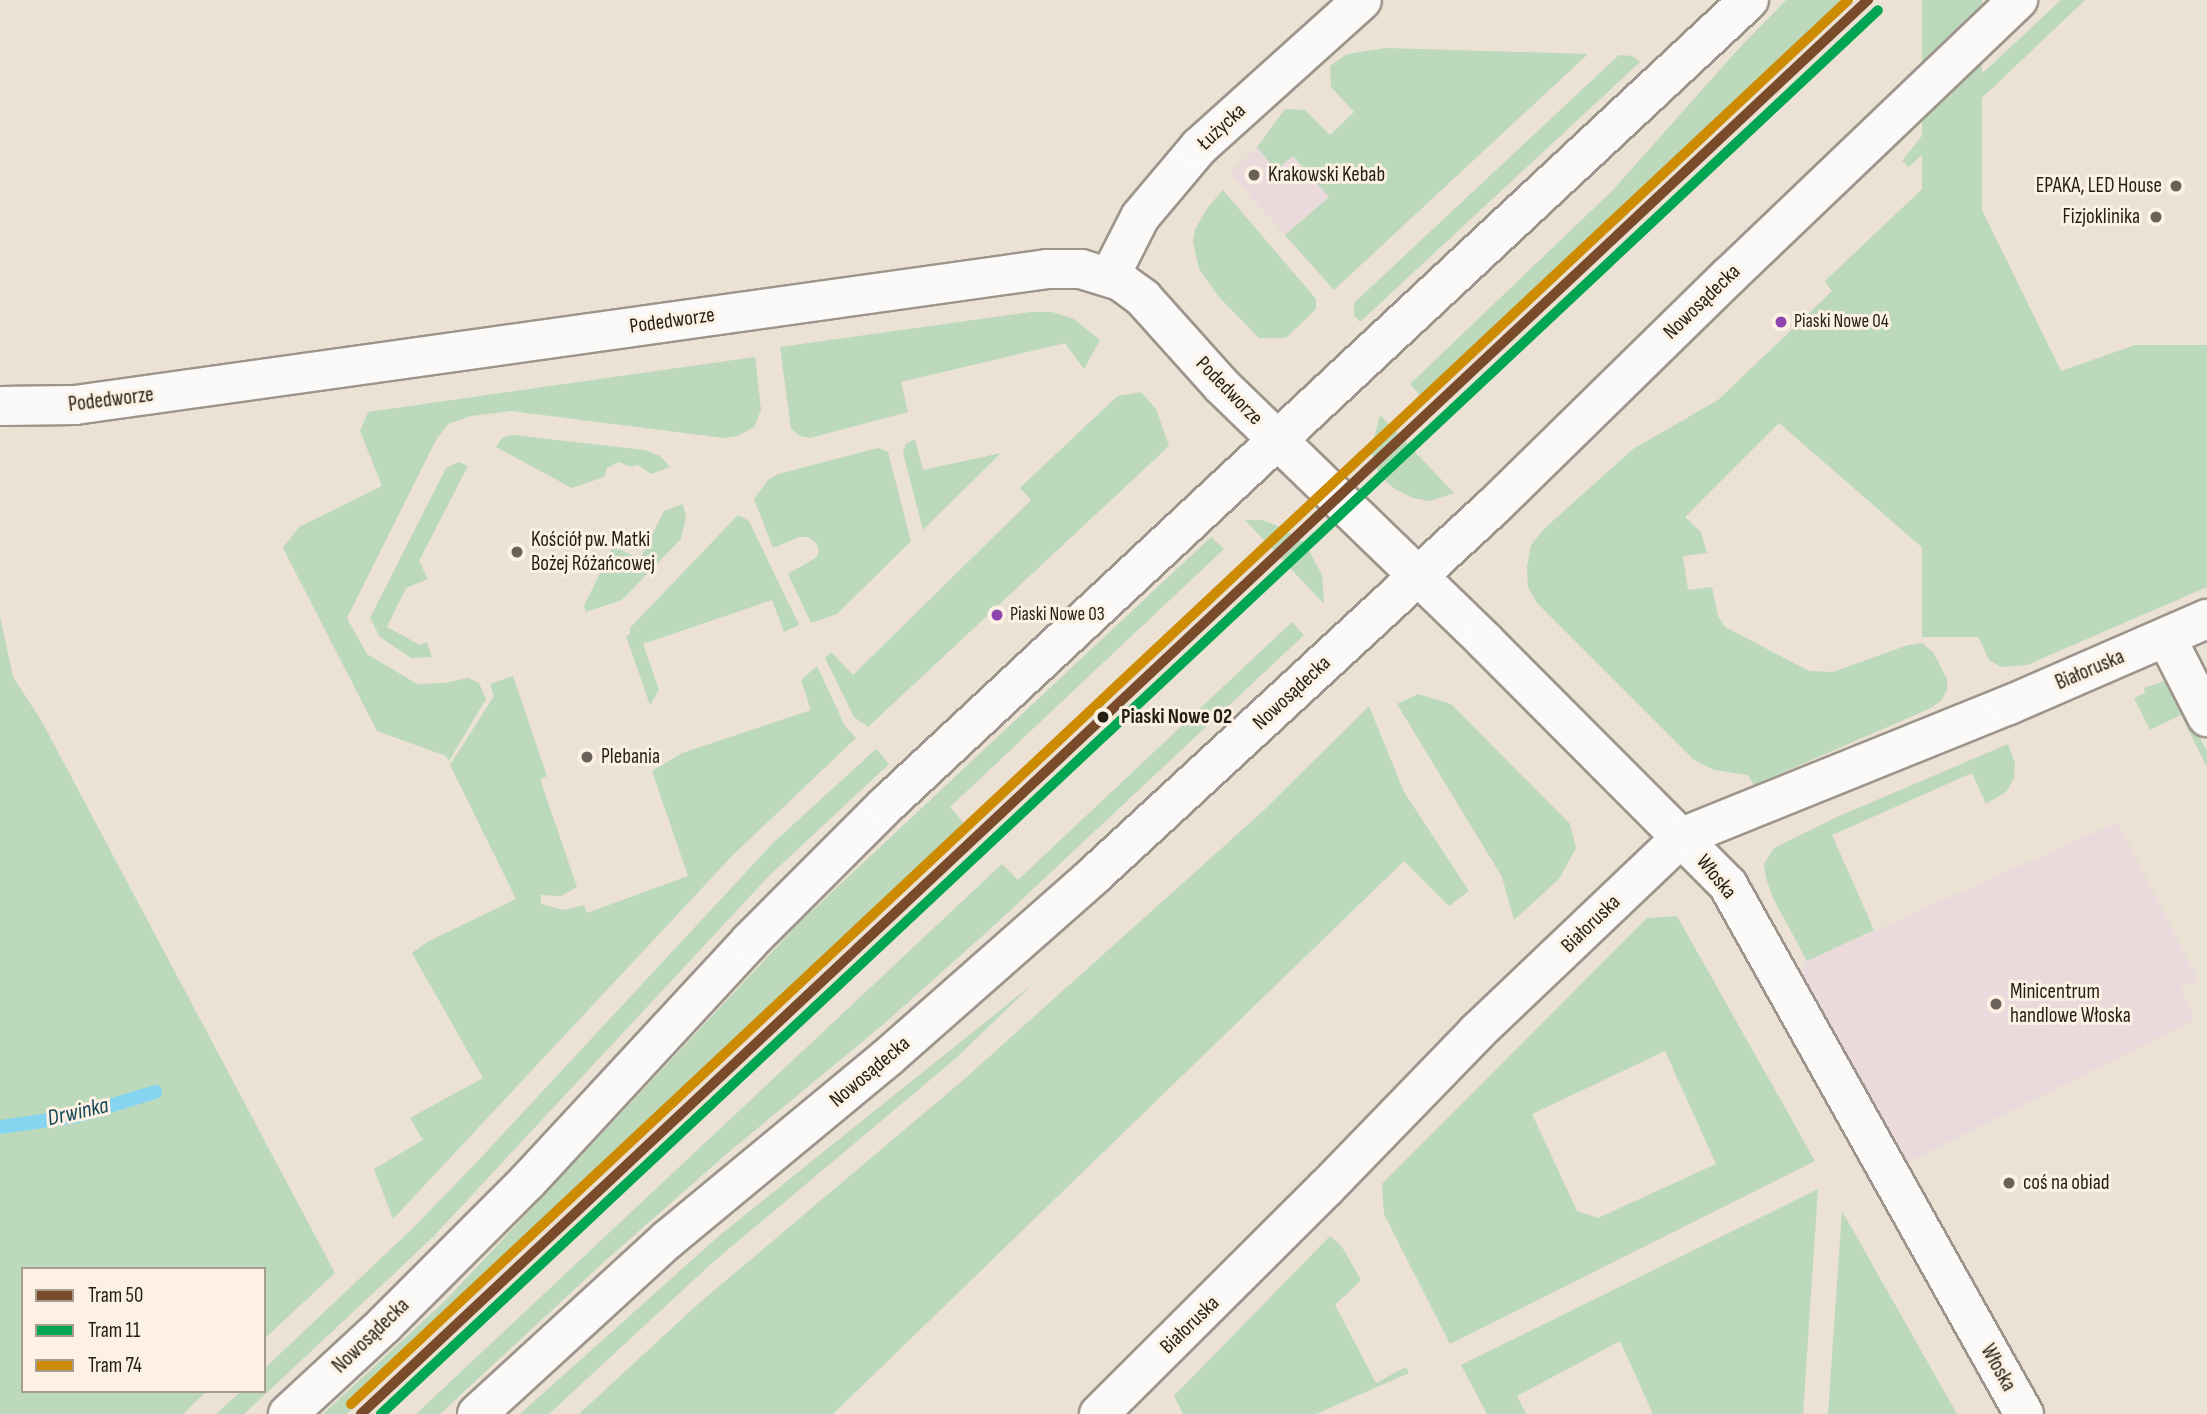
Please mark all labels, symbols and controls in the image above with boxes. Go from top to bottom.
street label: Łużycka [1193,98,1251,156]
place label: Krakowski Kebab [1268,162,1385,188]
marker: Krakowski Kebab [1246,167,1262,183]
place label: EPAKA, LED House [2036,173,2162,199]
marker: EPAKA, LED House [2168,178,2184,194]
place label: Fizjoklinika [2063,204,2140,230]
marker: Fizjoklinika [2146,207,2166,227]
street label: Nowosądecka [1658,259,1746,345]
street label: Podedworze [628,303,716,339]
place label: Piaski Nowe 04 [1794,311,1889,333]
marker: Piaski Nowe 04 [1774,315,1788,329]
street label: Podedworze [1190,351,1268,431]
street label: Podedworze [67,382,155,418]
place label: Kościół pw. Matki Bożej Różańcowej [531,527,655,577]
marker: Kościół pw. Matki Bożej Różańcowej [509,544,525,560]
place label: Piaski Nowe 03 [1010,604,1105,626]
marker: Piaski Nowe 03 [990,608,1004,622]
street label: Białoruska [2052,644,2128,696]
street label: Nowosądecka [1248,651,1336,735]
place label: Piaski Nowe 02 [1121,704,1232,730]
marker: Piaski Nowe 02 [1091,705,1115,729]
place label: Plebania [601,744,660,770]
marker: Plebania [579,749,595,765]
street label: Włoska [1690,850,1742,904]
street label: Białoruska [1556,890,1626,958]
place label: Minicentrum handlowe Włoska [2010,979,2131,1029]
marker: Minicentrum handlowe Włoska [1988,996,2004,1012]
street label: Nowosądecka [825,1031,915,1113]
water label: Drwinka [45,1092,111,1132]
place label: coś na obiad [2023,1170,2109,1196]
marker: coś na obiad [2001,1175,2017,1191]
legend [21,1267,266,1393]
text: Tram 50 [88,1283,143,1308]
street label: Białoruska [1155,1291,1225,1359]
street label: Nowosądecka [327,1293,415,1379]
text: Tram 11 [88,1318,140,1343]
street label: Włoska [1975,1340,2021,1396]
text: Tram 74 [88,1353,142,1378]

